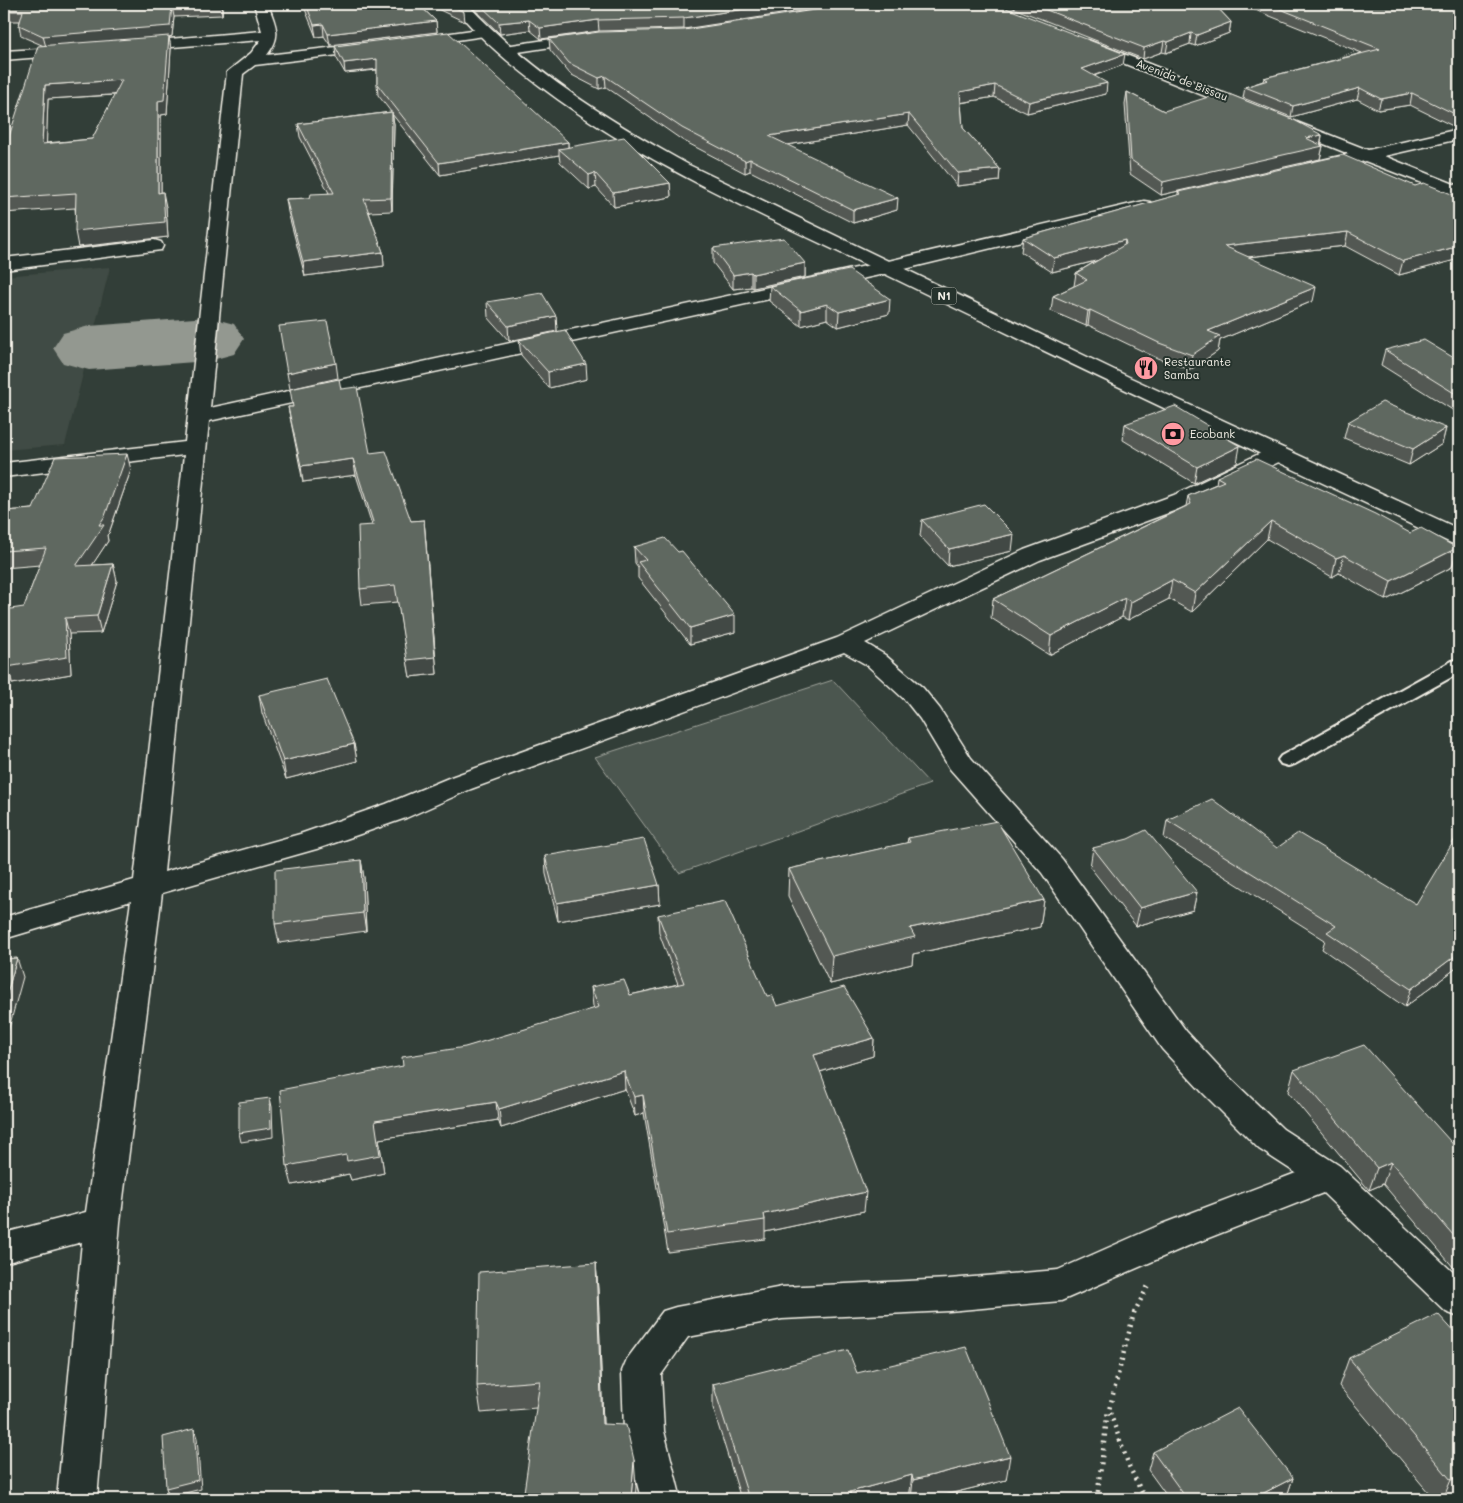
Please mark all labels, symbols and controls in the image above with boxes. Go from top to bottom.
street label: Avenida de Bissau [1134,55,1230,104]
road number: N1 [932,288,956,304]
place label: Restaurante Samba [1164,354,1231,382]
restaurant icon: Restaurante Samba [1133,355,1159,381]
bank icon: Ecobank [1160,421,1186,447]
place label: Ecobank [1190,426,1235,441]

